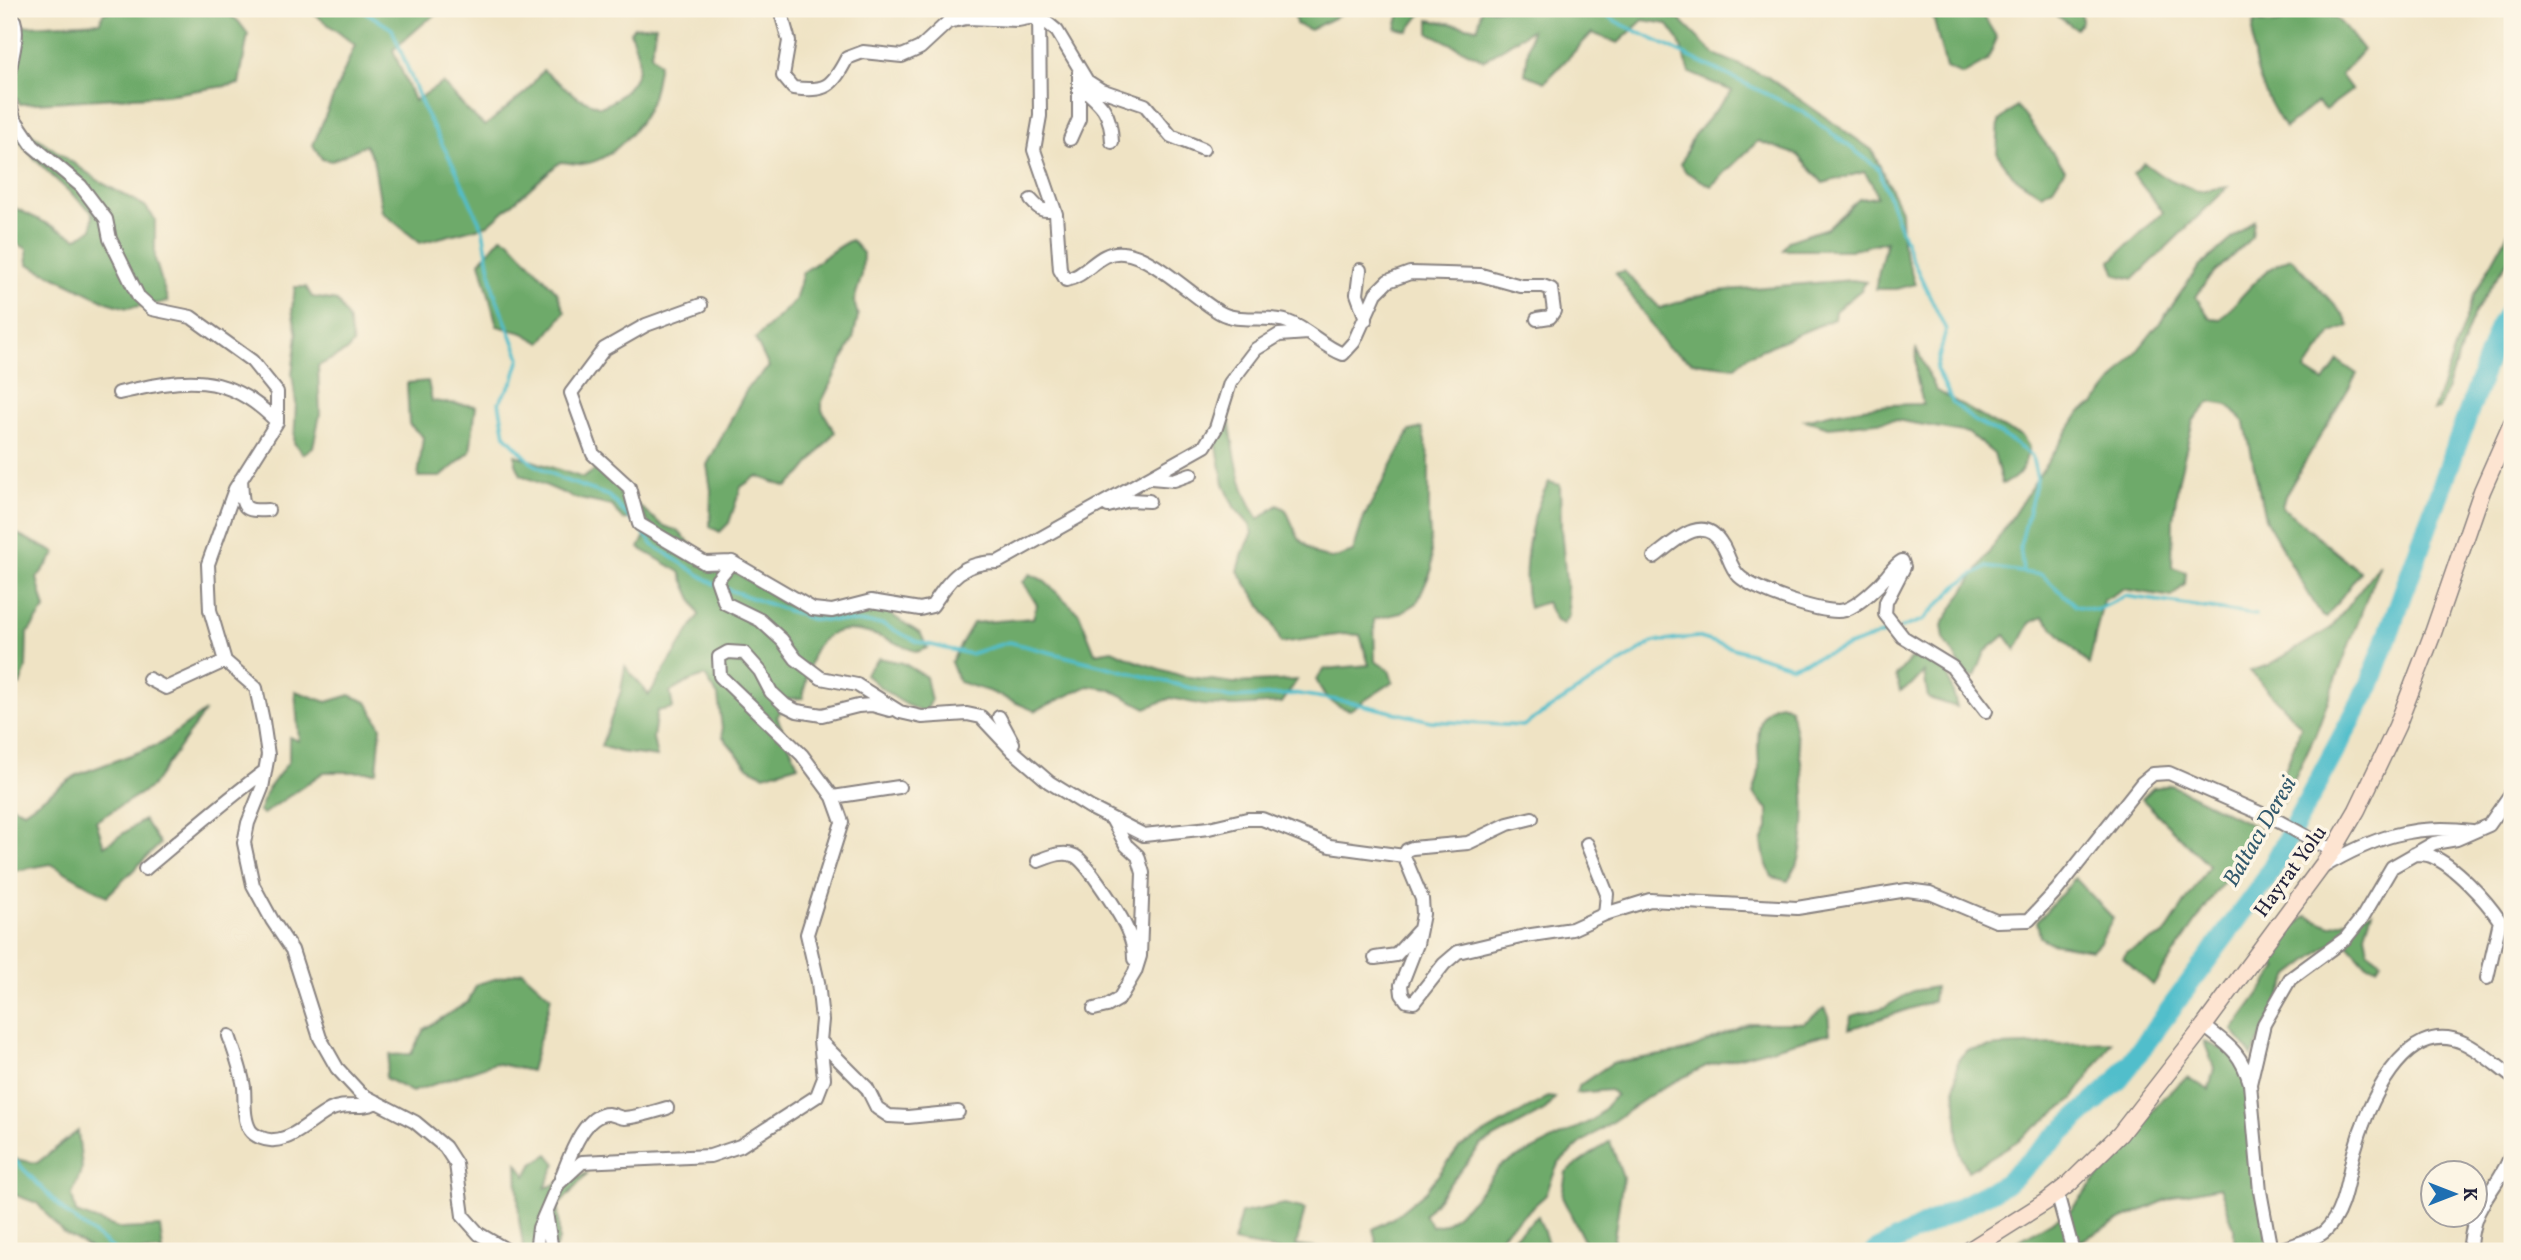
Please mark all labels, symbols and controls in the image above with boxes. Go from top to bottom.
water label: Baltacı Deresi [2216,771,2305,893]
street label: Hayrat Yolu [2248,820,2334,924]
north arrow [2420,1158,2490,1228]
text: K [2456,1187,2482,1201]

